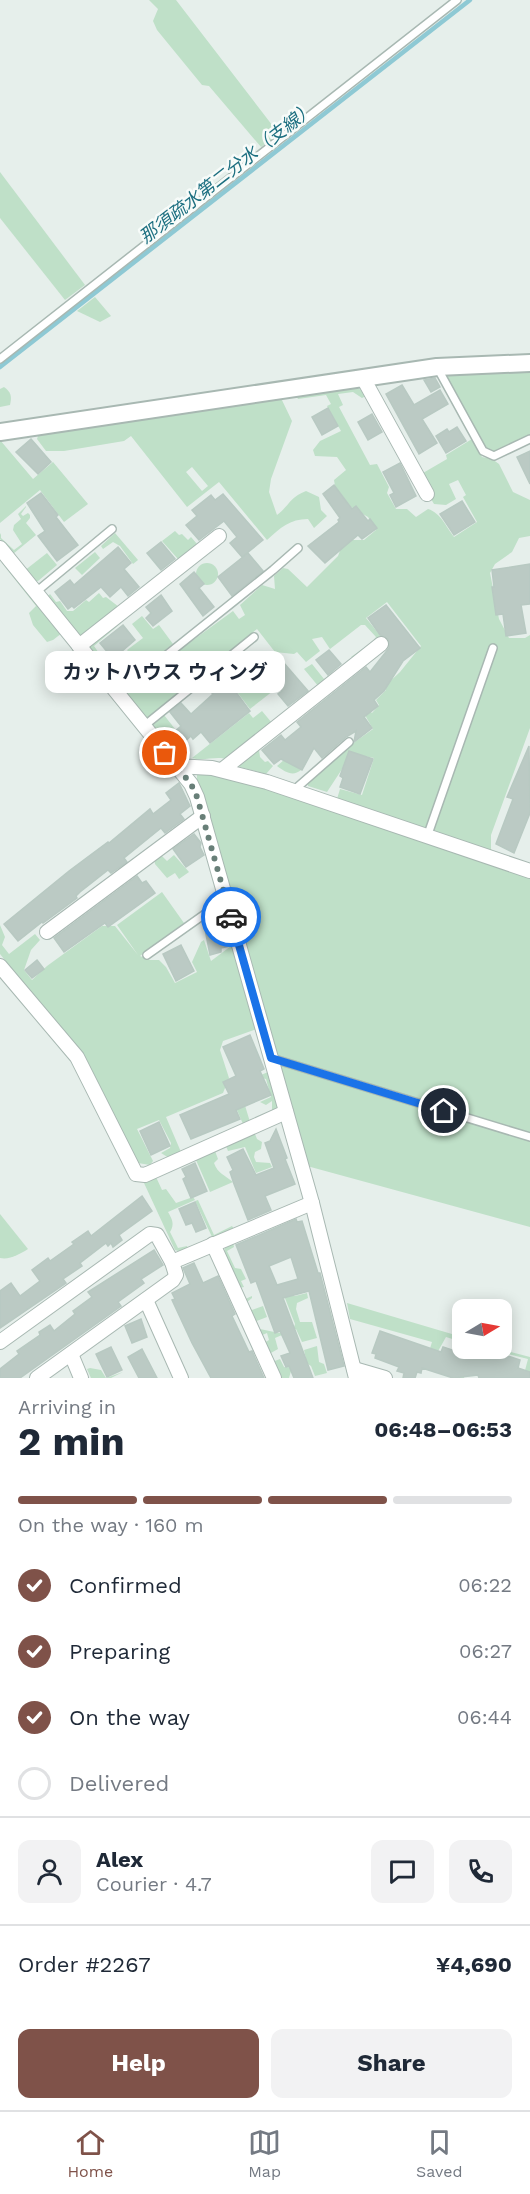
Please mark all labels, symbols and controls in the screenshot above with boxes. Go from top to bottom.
water label: 那須疏水第二分水（支線） [135,98,318,247]
callout: カットハウス ウィング [45,651,285,693]
text: カットハウス ウィング [62,660,268,684]
pin [139,727,190,778]
icon: bag [148,736,181,769]
courier [201,887,261,947]
icon: car [215,901,248,934]
pin [418,1085,469,1136]
icon: home [427,1094,460,1127]
north arrow [452,1299,512,1359]
map controls [452,1299,512,1359]
text: Arriving in [18,1395,116,1419]
text: 06:48–06:53 [374,1417,512,1442]
text: 2 min [18,1419,125,1464]
text: On the way · 160 m [18,1513,203,1537]
icon: check [18,1569,51,1602]
text: Confirmed [69,1573,182,1598]
text: 06:22 [458,1573,512,1597]
icon: check [18,1635,51,1668]
text: Preparing [69,1639,170,1664]
text: 06:27 [459,1639,512,1663]
icon: check [18,1701,51,1734]
text: On the way [69,1705,190,1730]
text: 06:44 [457,1705,512,1729]
text: Delivered [69,1771,169,1796]
button: person [18,1840,81,1903]
button: chat [371,1840,434,1903]
button: phone [449,1840,512,1903]
text: Alex [96,1847,143,1872]
text: Courier · 4.7 [96,1872,212,1896]
text: Order #2267 [18,1952,151,1977]
text: ¥4,690 [436,1952,512,1977]
button: Help [18,2029,259,2098]
button: Share [271,2029,512,2098]
tab: Home [67,2126,113,2181]
tab: Map [248,2126,281,2181]
tab: Saved [416,2126,463,2181]

